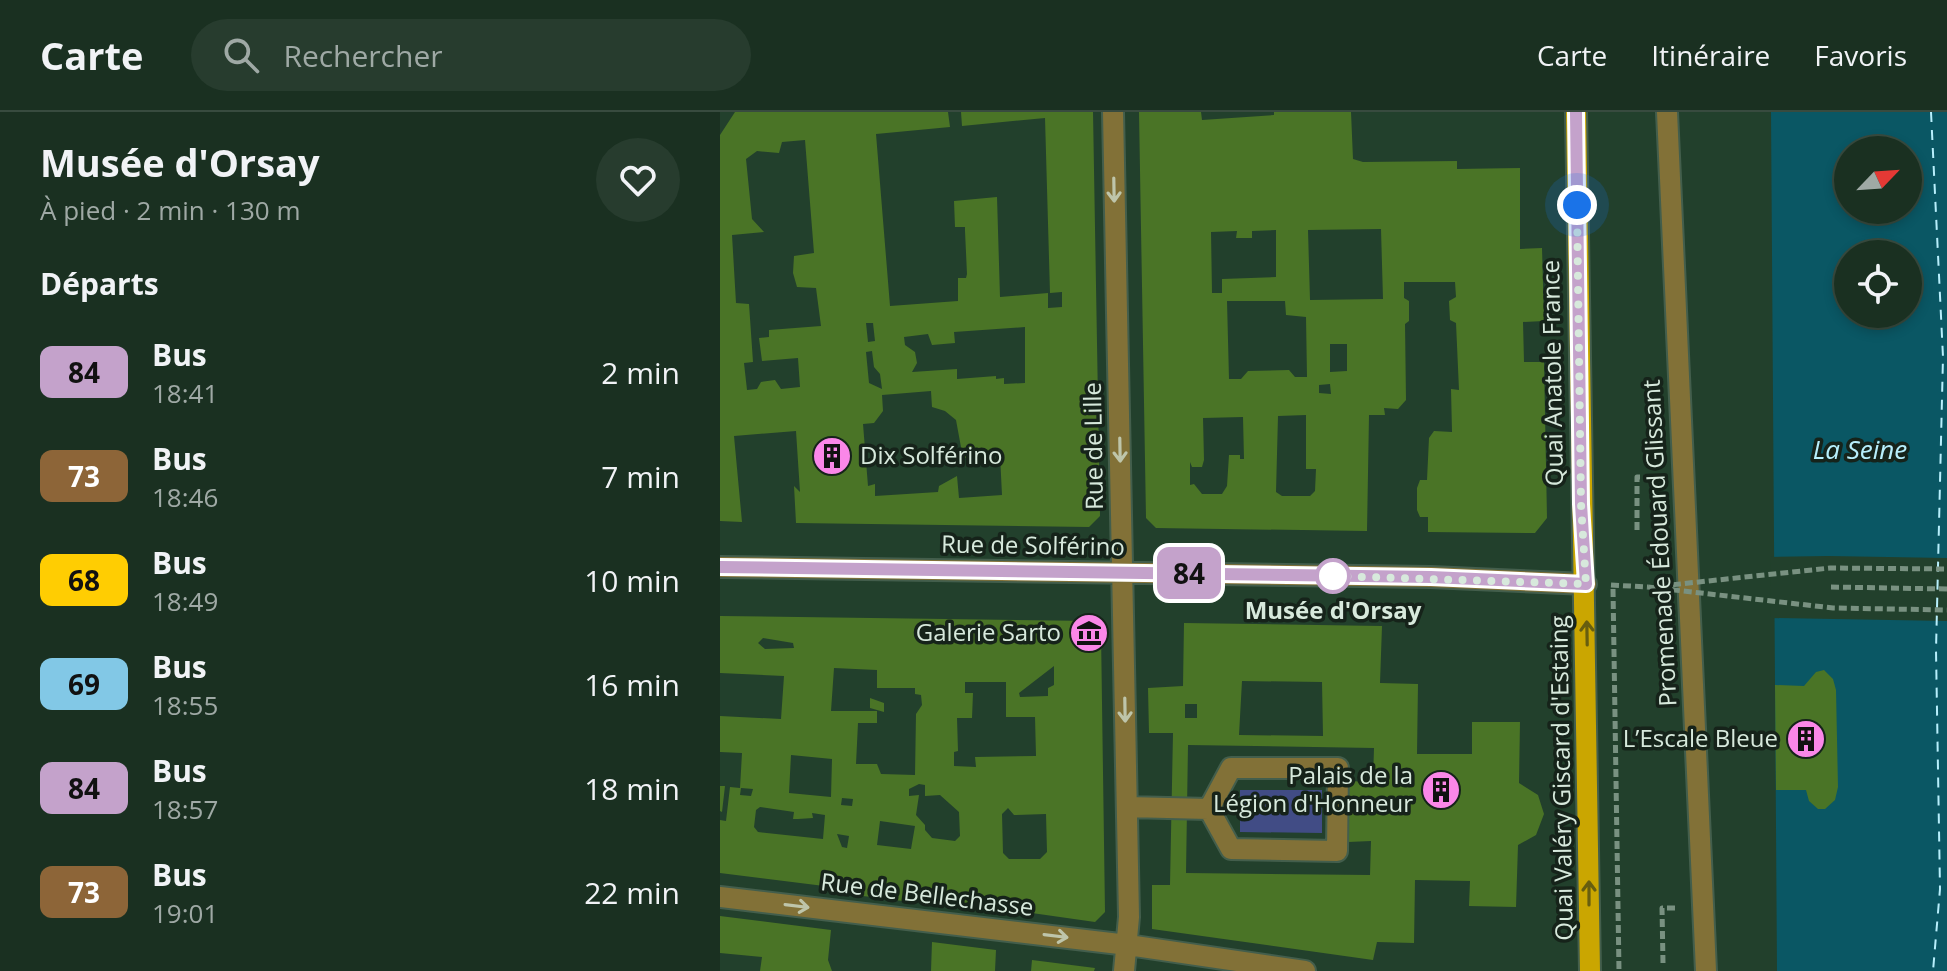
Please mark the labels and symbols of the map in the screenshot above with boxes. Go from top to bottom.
north arrow [1834,136,1922,224]
one-way arrow [1107,176,1122,203]
your location [1557,185,1597,225]
street label: Quai Anatole France [1533,260,1570,486]
street label: Promenade Édouard Glissant [1633,379,1684,707]
street label: Rue de Lille [1075,382,1110,510]
water label: La Seine [1813,431,1907,467]
building icon: Dix Solférino [811,435,853,477]
one-way arrow [1112,436,1127,463]
place label: Dix Solférino [860,438,1003,471]
street label: Rue de Solférino [941,526,1125,563]
line badge: 84 [1153,547,1225,599]
marker: Musée d'Orsay [1316,559,1350,593]
place label: Musée d'Orsay [1245,593,1422,626]
museum icon: Galerie Sarto [1068,612,1110,654]
place label: Galerie Sarto [916,615,1061,648]
street label: Quai Valéry Giscard d'Estaing [1541,615,1580,941]
one-way arrow [1579,620,1595,647]
one-way arrow [1118,696,1133,723]
building icon: L’Escale Bleue [1785,718,1827,760]
place label: L’Escale Bleue [1623,721,1778,754]
place label: Palais de la Légion d'Honneur [1213,758,1413,819]
building icon: Palais de la Légion d'Honneur [1420,769,1462,811]
street label: Rue de Bellechasse [819,864,1035,923]
one-way arrow [1581,880,1597,907]
one-way arrow [784,899,810,914]
one-way arrow [1042,929,1069,944]

